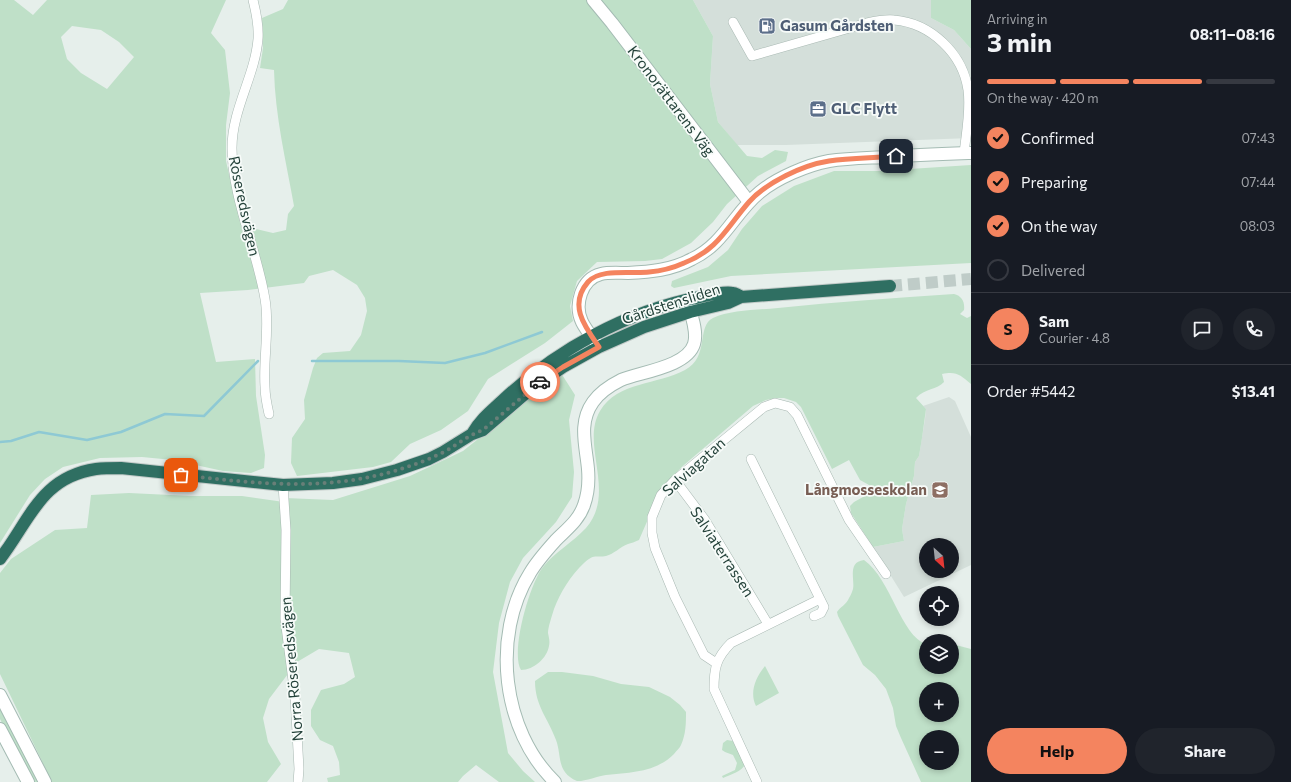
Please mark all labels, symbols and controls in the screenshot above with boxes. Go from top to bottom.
text: Arriving in [987,11,1047,27]
fuel station icon: Gasum Gårdsten [757,16,777,36]
place label: Gasum Gårdsten [780,16,894,34]
text: 08:11–08:16 [1190,25,1275,43]
text: 3 min [987,26,1052,57]
street label: Kronorättarens Väg [624,42,719,159]
text: On the way · 420 m [987,90,1099,106]
office icon: GLC Flytt [808,99,828,119]
place label: GLC Flytt [831,99,897,117]
icon: check [987,127,1009,149]
text: Confirmed [1021,129,1094,147]
text: 07:43 [1241,130,1275,146]
pin [879,139,913,173]
icon: home [885,145,907,167]
street label: Röseredsvägen [226,154,264,258]
icon: check [987,171,1009,193]
text: Preparing [1021,173,1087,191]
text: 07:44 [1241,174,1275,190]
icon: check [987,215,1009,237]
text: On the way [1021,217,1098,235]
text: 08:03 [1240,218,1275,234]
text: Delivered [1021,261,1085,279]
street label: Gårdstensliden [619,279,722,327]
button: chat [1181,308,1223,350]
button: phone [1233,308,1275,350]
text: Sam [1039,312,1069,330]
text: S [1003,320,1013,338]
text: Courier · 4.8 [1039,330,1110,346]
courier [520,362,560,402]
icon: car [529,371,551,393]
text: Order #5442 [987,382,1075,400]
text: $13.41 [1232,382,1275,400]
street label: Salviagatan [658,433,728,499]
pin [164,458,198,492]
icon: bag [170,464,192,486]
place label: Långmosseskolan [805,480,927,498]
school or university icon: Långmosseskolan [930,480,950,500]
street label: Salviaterrassen [687,503,759,600]
north arrow [919,538,959,578]
map controls [919,538,959,770]
button: locate [919,586,959,626]
street label: Norra Röseredsvägen [276,596,306,742]
button: layers [919,634,959,674]
button: + [919,682,959,722]
button: Help [987,728,1127,774]
button: Share [1135,728,1275,774]
button: − [919,730,959,770]

